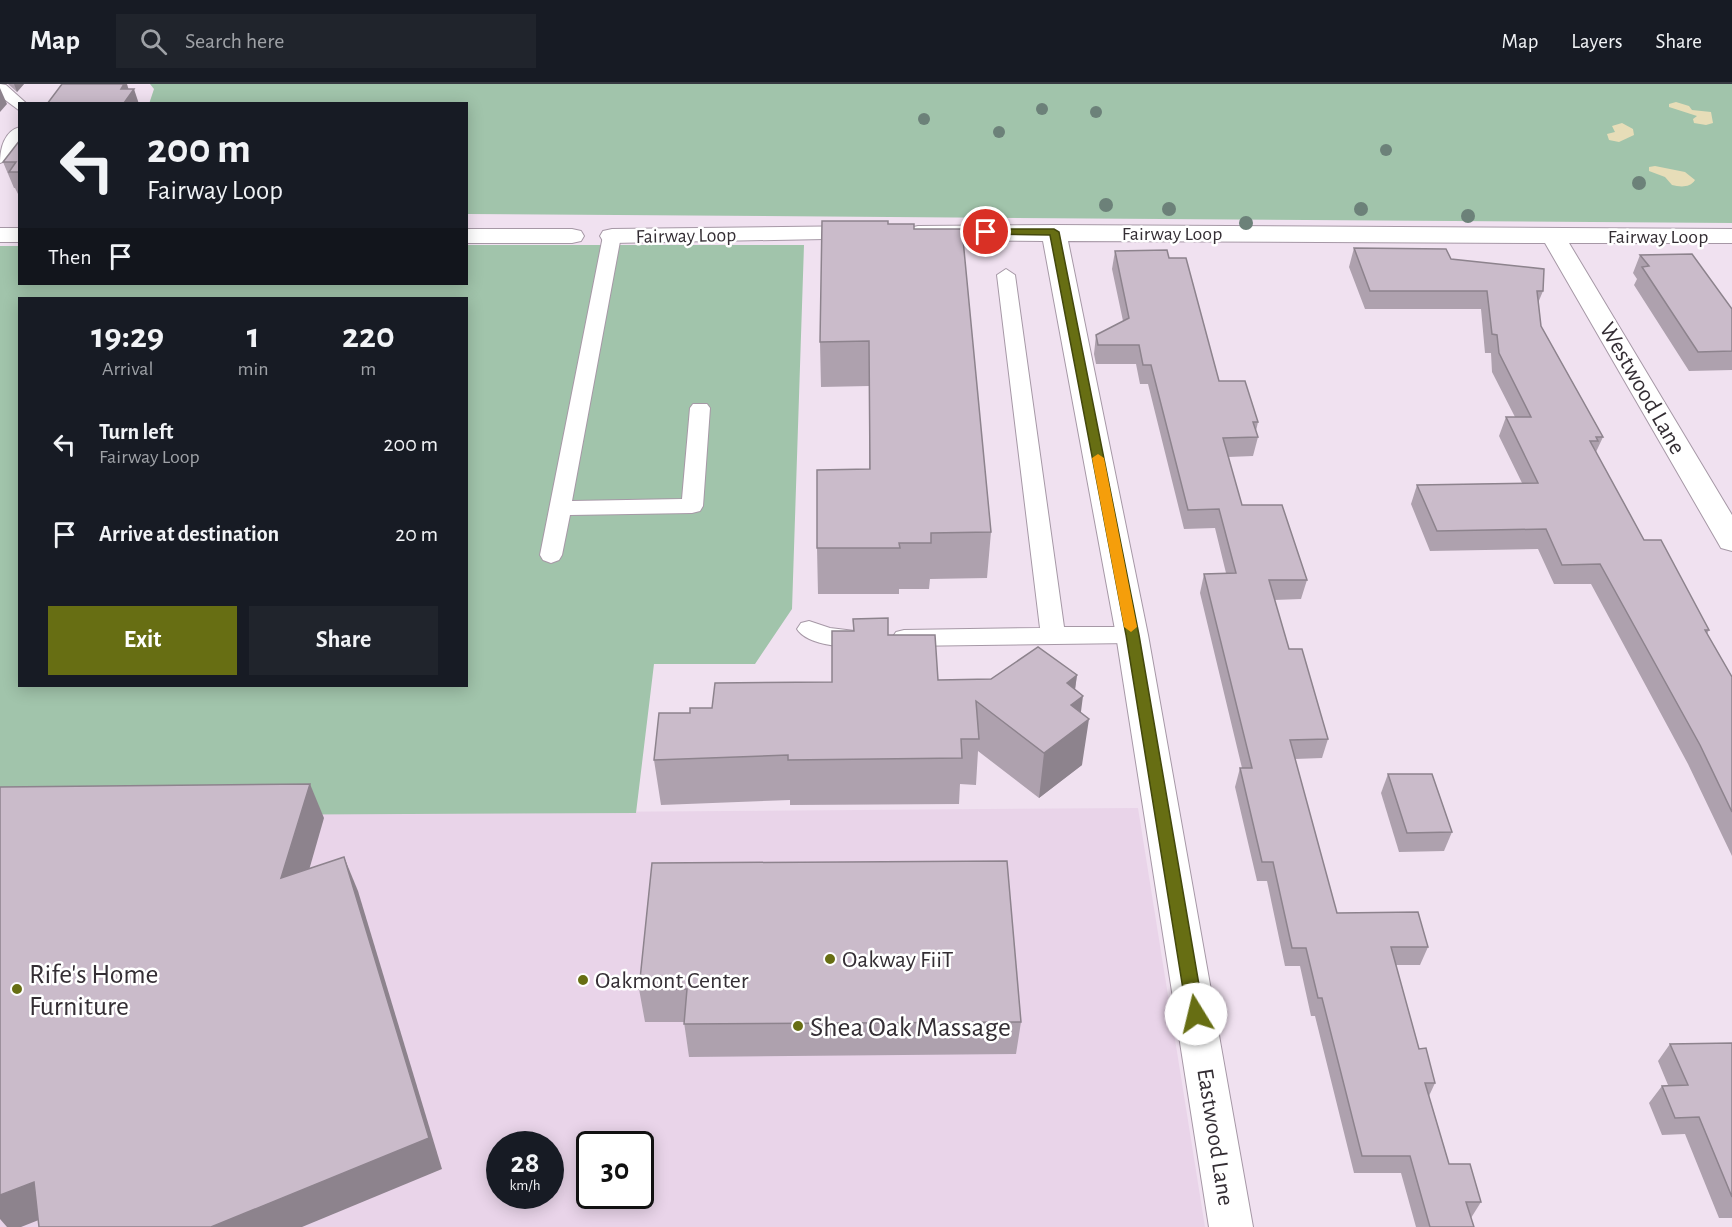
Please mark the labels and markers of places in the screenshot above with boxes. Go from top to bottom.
pin [960,206,1011,257]
place label: Oakway FiiT [842,948,954,972]
marker: Oakway FiiT [823,952,837,966]
place label: Rife's Home Furniture [29,961,159,1021]
place label: Oakmont Center [595,969,749,993]
marker: Oakmont Center [576,973,590,987]
marker: Rife's Home Furniture [10,982,24,996]
place label: Shea Oak Massage [810,1014,1011,1042]
marker: Shea Oak Massage [791,1019,805,1033]

